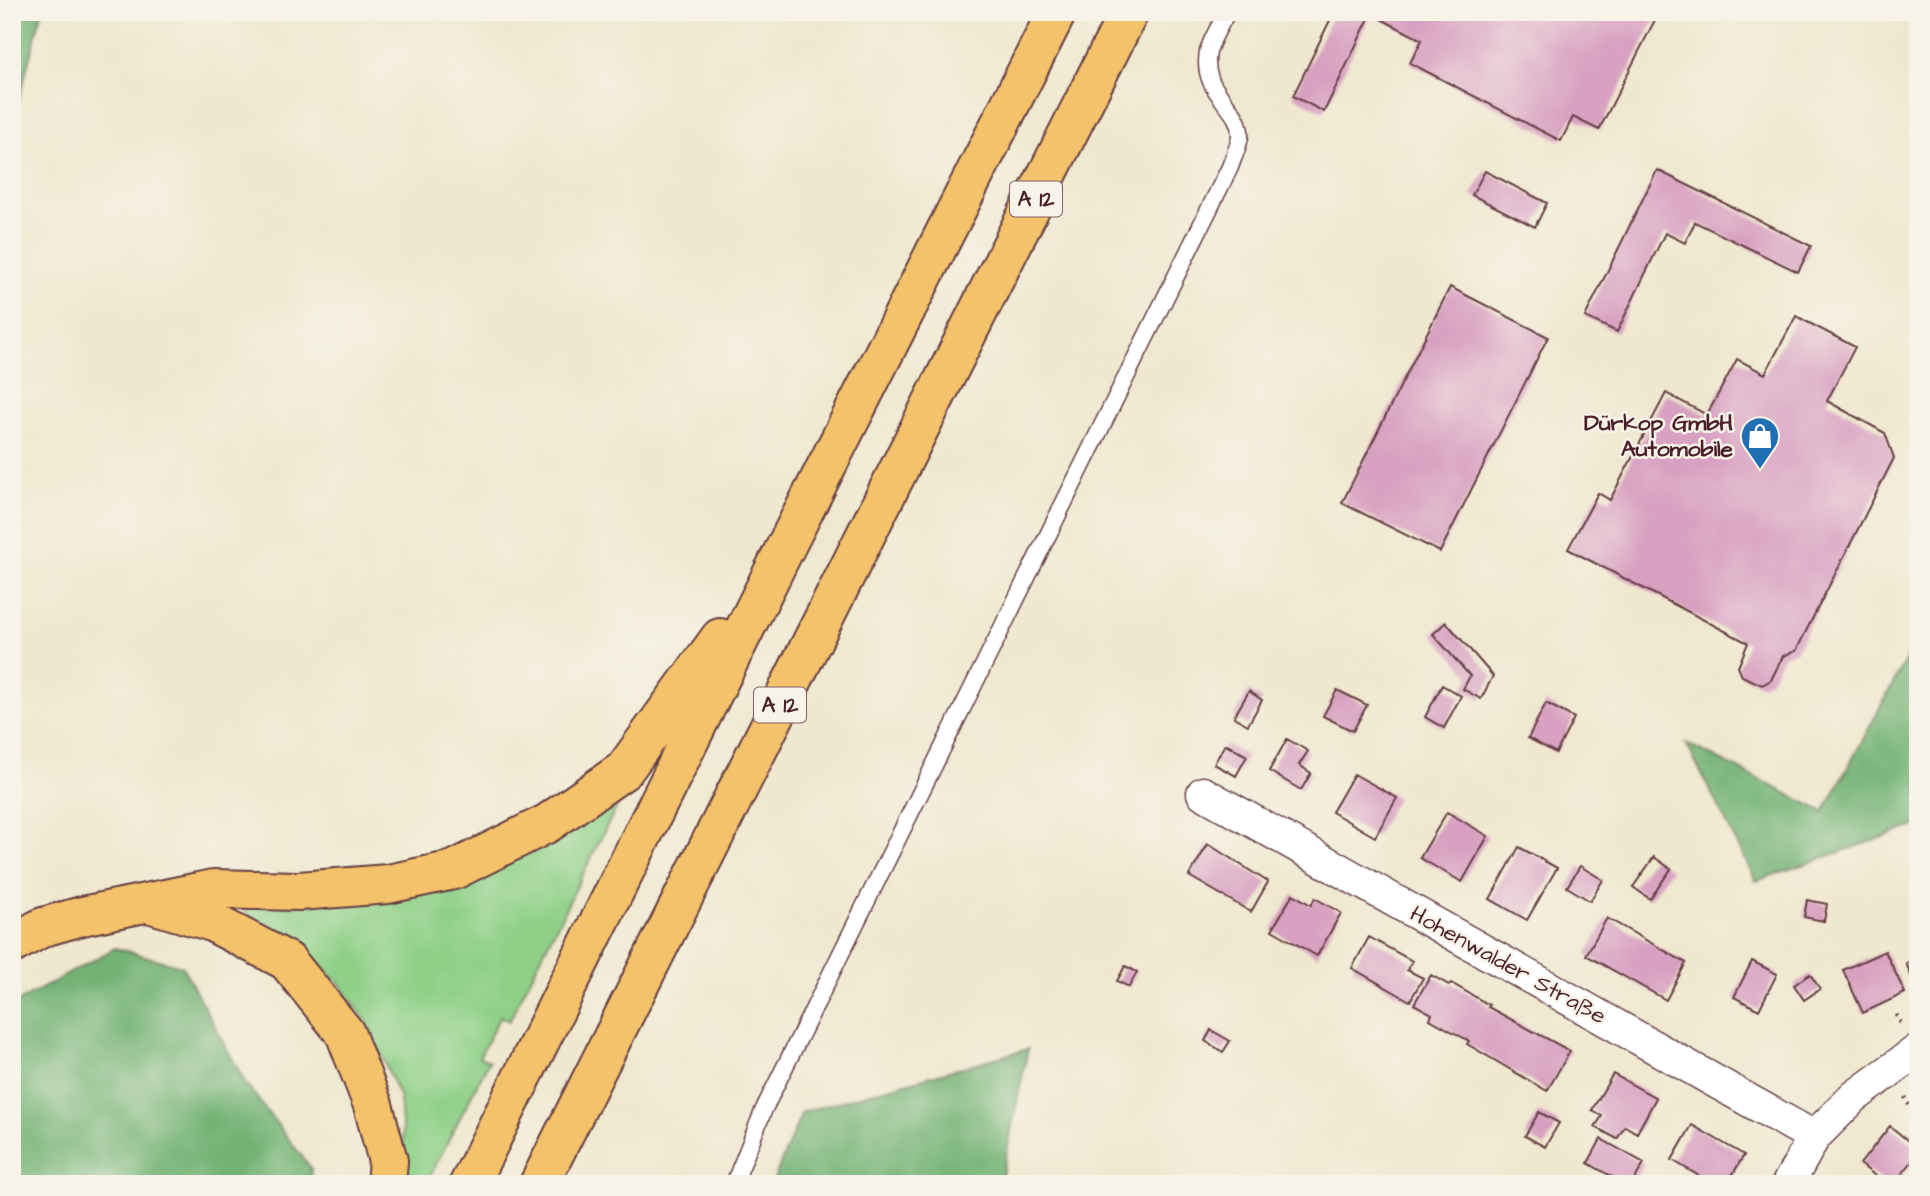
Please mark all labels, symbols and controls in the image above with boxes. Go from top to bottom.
road number: A 12 [1010,182,1062,216]
place label: Dürkop GmbH Automobile [1584,407,1734,465]
shop icon: Dürkop GmbH Automobile [1739,415,1781,470]
road number: A 12 [754,688,806,722]
street label: Hohenwalder Straße [1404,898,1612,1032]

